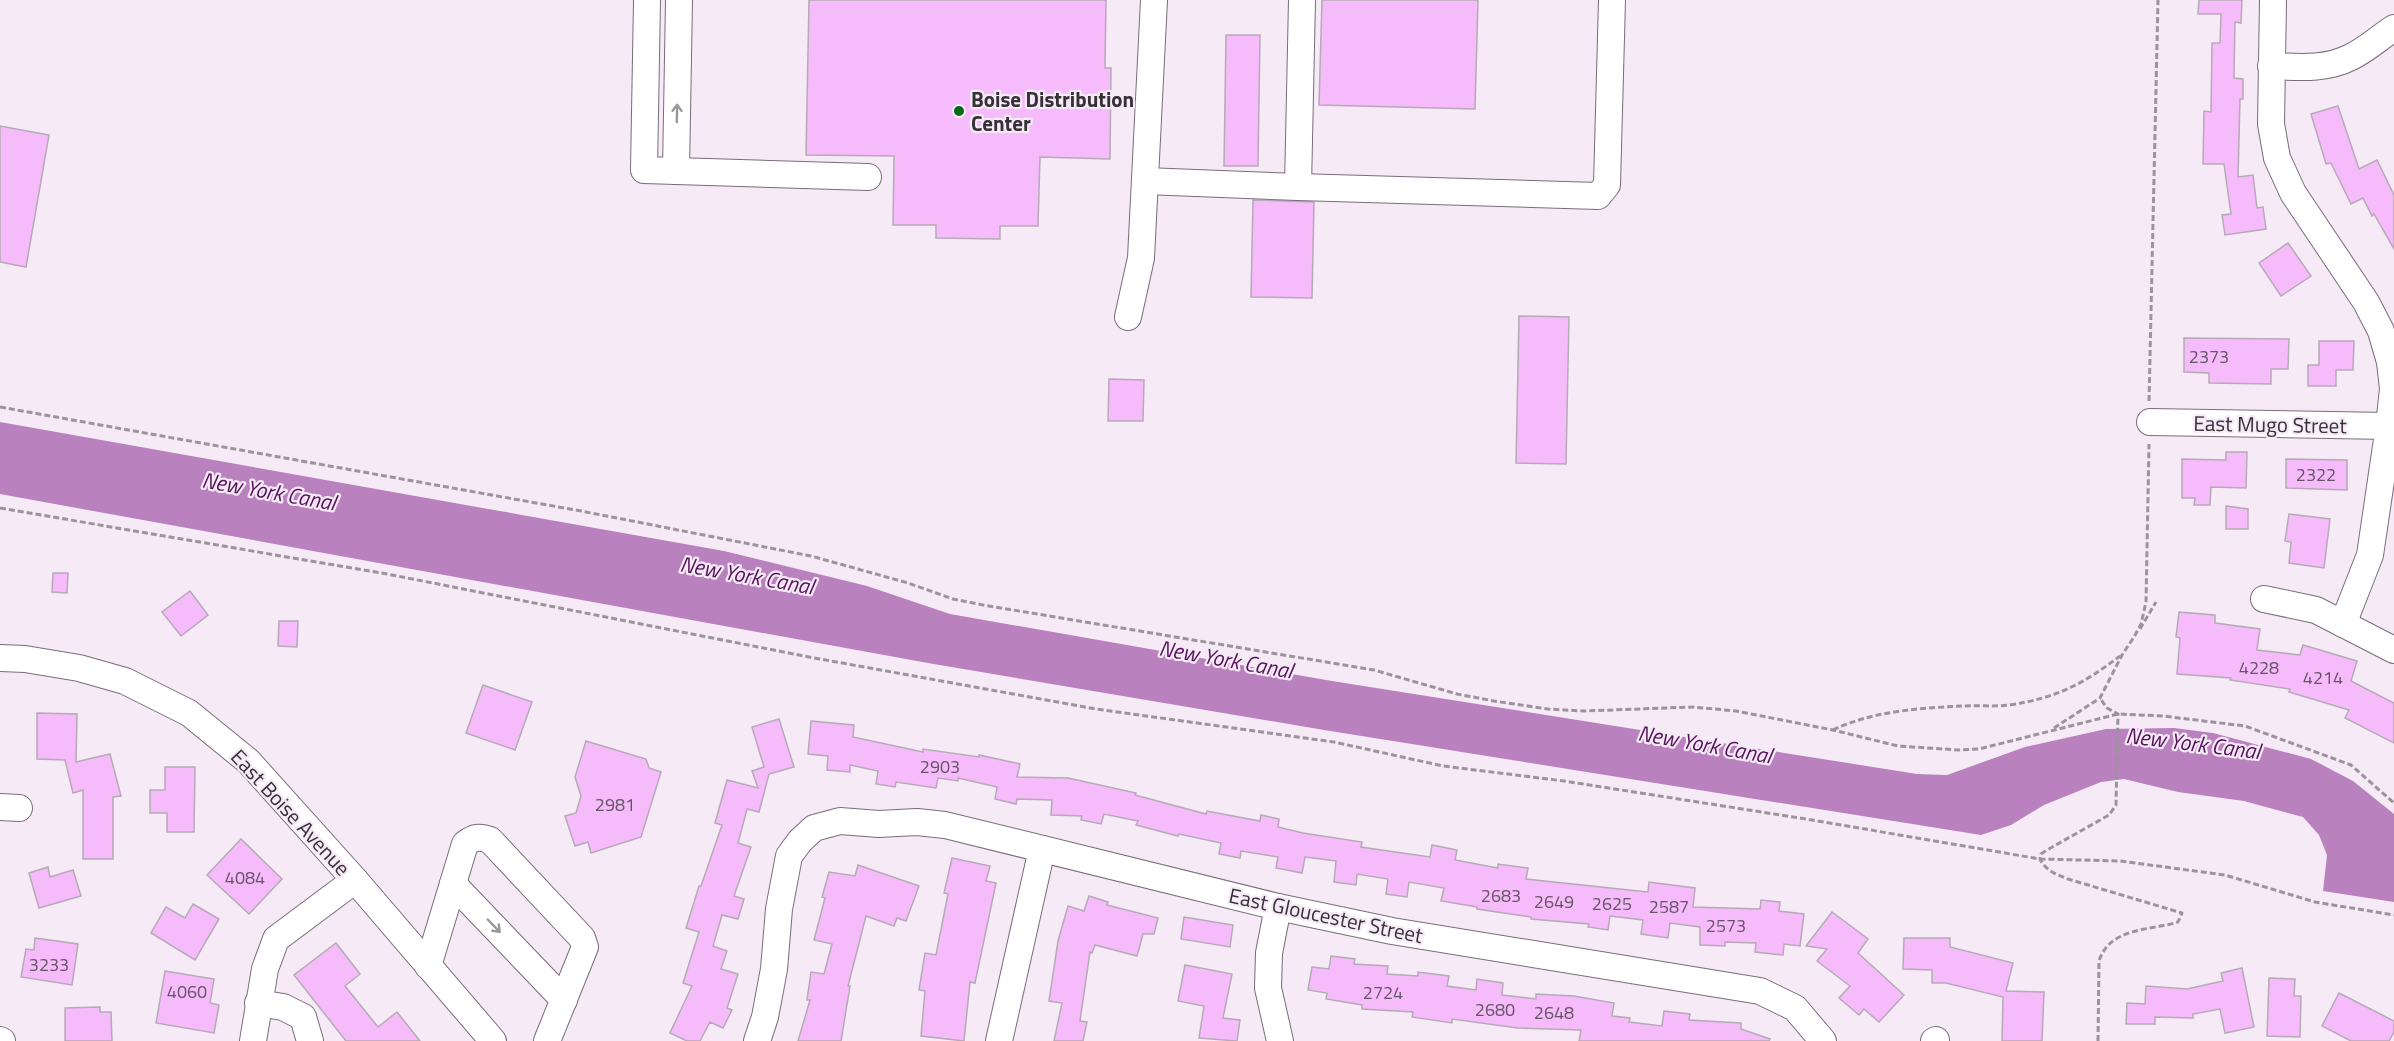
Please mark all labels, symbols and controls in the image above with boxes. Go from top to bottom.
place label: Boise Distribution Center [971,83,1134,139]
one-way arrow [671,103,683,123]
marker: Boise Distribution Center [952,104,966,118]
house number: 2373 [2189,343,2229,370]
street label: East Mugo Street [2193,407,2348,441]
house number: 2322 [2296,461,2336,488]
water label: New York Canal [199,463,341,520]
water label: New York Canal [677,547,819,604]
water label: New York Canal [1156,631,1298,688]
house number: 4228 [2239,654,2279,681]
house number: 4214 [2303,664,2343,691]
water label: New York Canal [1635,716,1777,773]
water label: New York Canal [2124,718,2264,768]
street label: East Boise Avenue [224,741,358,883]
house number: 2903 [920,753,960,780]
house number: 2981 [595,791,635,818]
house number: 4084 [225,864,265,891]
street label: East Gloucester Street [1226,879,1426,951]
house number: 2683 [1481,882,1521,909]
house number: 2649 [1534,888,1574,915]
house number: 2625 [1592,890,1632,917]
house number: 2587 [1649,893,1689,920]
house number: 2573 [1706,912,1746,939]
one-way arrow [487,919,501,934]
house number: 3233 [29,951,69,978]
house number: 4060 [167,978,207,1005]
house number: 2724 [1363,979,1403,1006]
house number: 2680 [1475,996,1515,1023]
house number: 2648 [1534,999,1574,1026]

